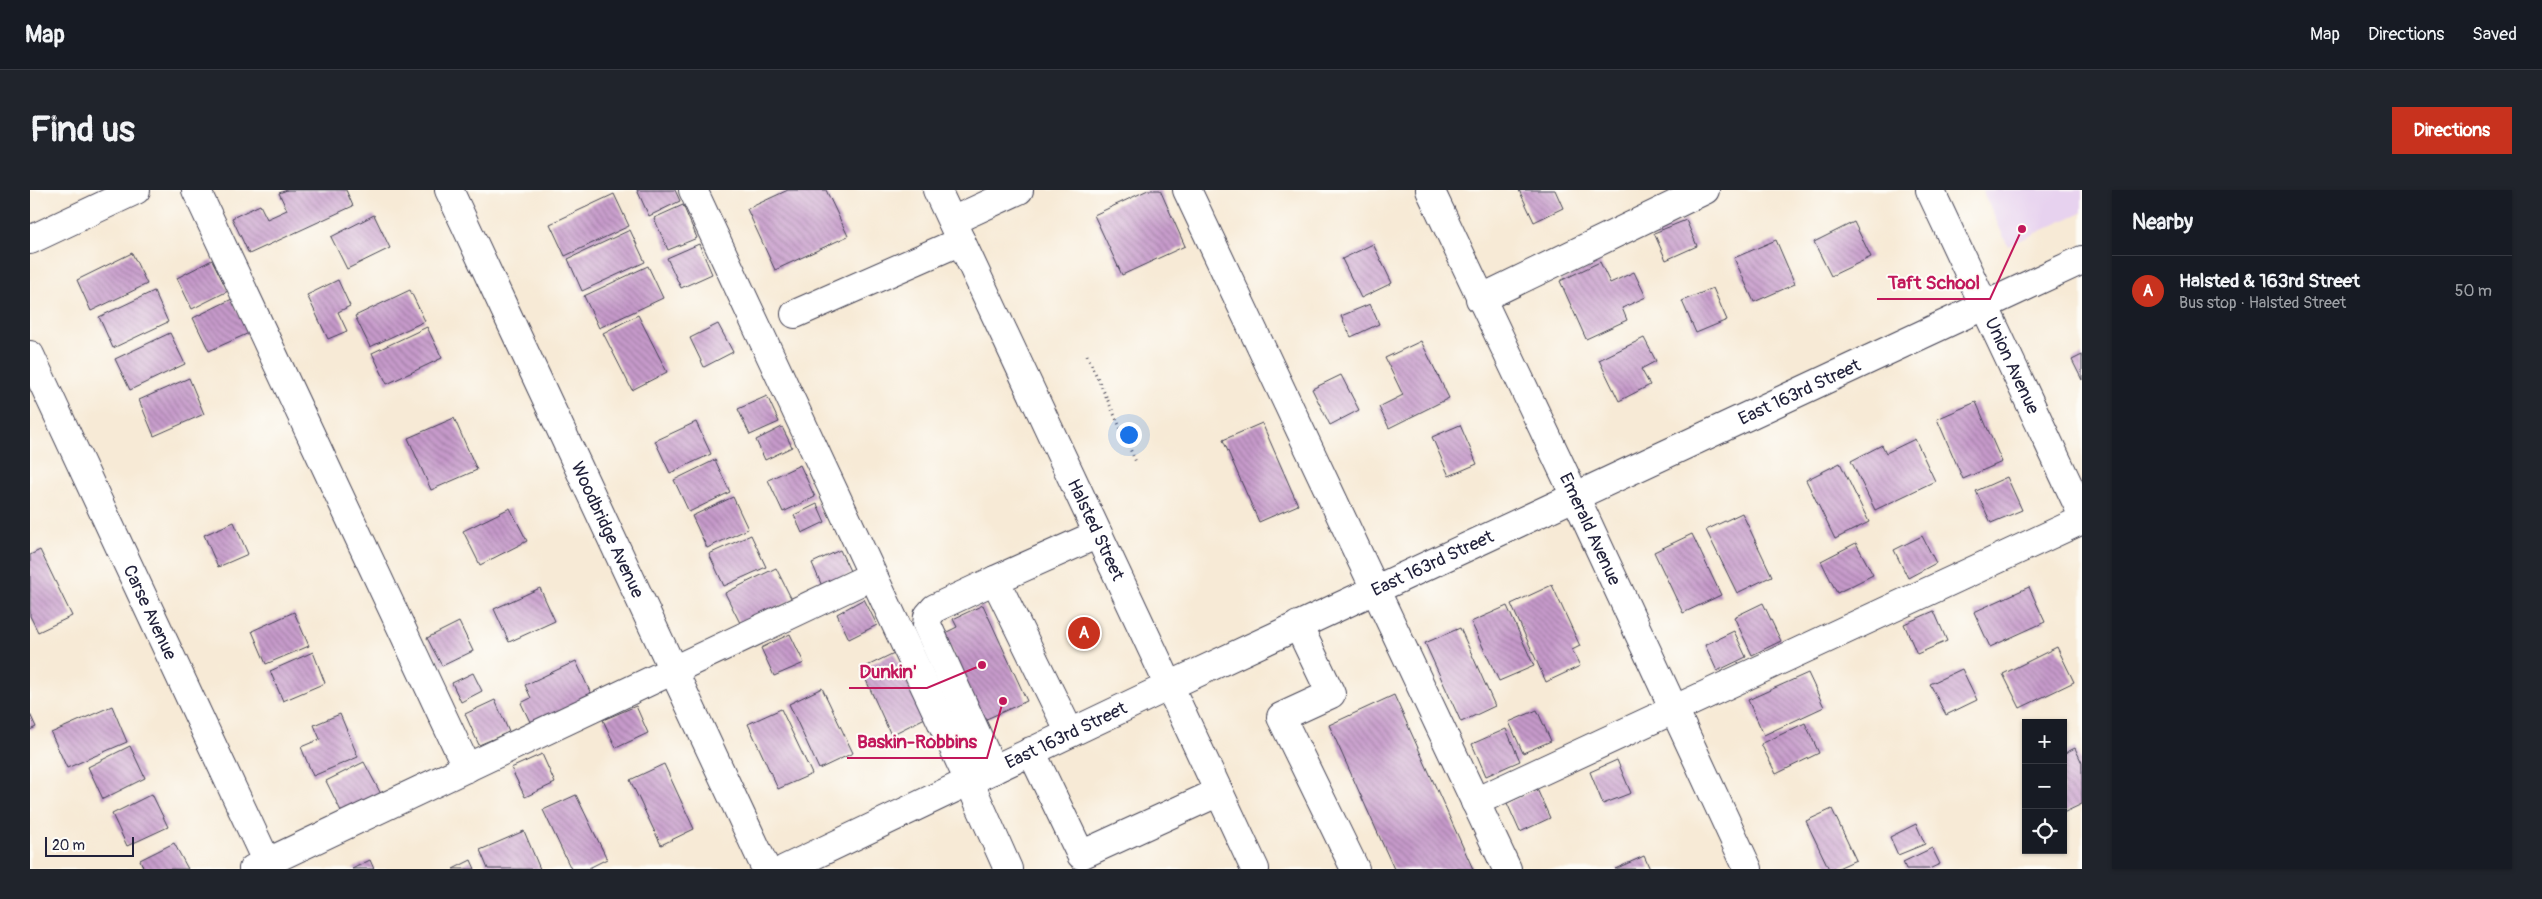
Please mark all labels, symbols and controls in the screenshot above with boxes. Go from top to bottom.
text: Map [25,20,65,49]
text: Map [2310,23,2340,46]
text: Directions [2368,23,2444,46]
text: Saved [2472,23,2517,46]
button: Directions [2392,107,2512,154]
text: Find us [30,108,135,152]
text: Nearby [2132,209,2193,236]
callout: Taft School [1877,265,1990,299]
text: Halsted & 163rd Street [2179,269,2360,293]
text: Taft School [1887,271,1980,295]
text: A [2143,281,2153,301]
text: 50 m [2455,281,2492,301]
text: Bus stop · Halsted Street [2179,293,2346,313]
street label: Union Avenue [1980,314,2045,418]
street label: East 163rd Street [1735,353,1865,430]
your location [1116,422,1142,448]
street label: Woodbridge Avenue [566,458,649,602]
street label: Emerald Avenue [1554,469,1626,589]
street label: Halsted Street [1062,475,1130,585]
street label: East 163rd Street [1368,524,1498,601]
street label: Carse Avenue [118,561,182,664]
pin: A [1068,614,1100,652]
callout: Dunkin' [849,654,927,688]
text: Dunkin' [859,660,917,684]
street label: East 163rd Street [1001,696,1131,774]
map controls [2022,719,2067,854]
button: + [2022,719,2067,764]
callout: Baskin-Robbins [847,724,987,758]
text: Baskin-Robbins [857,730,977,754]
button: − [2022,764,2067,809]
button: locate [2022,809,2067,854]
scale bar [45,834,134,857]
text: 20 m [52,837,85,854]

